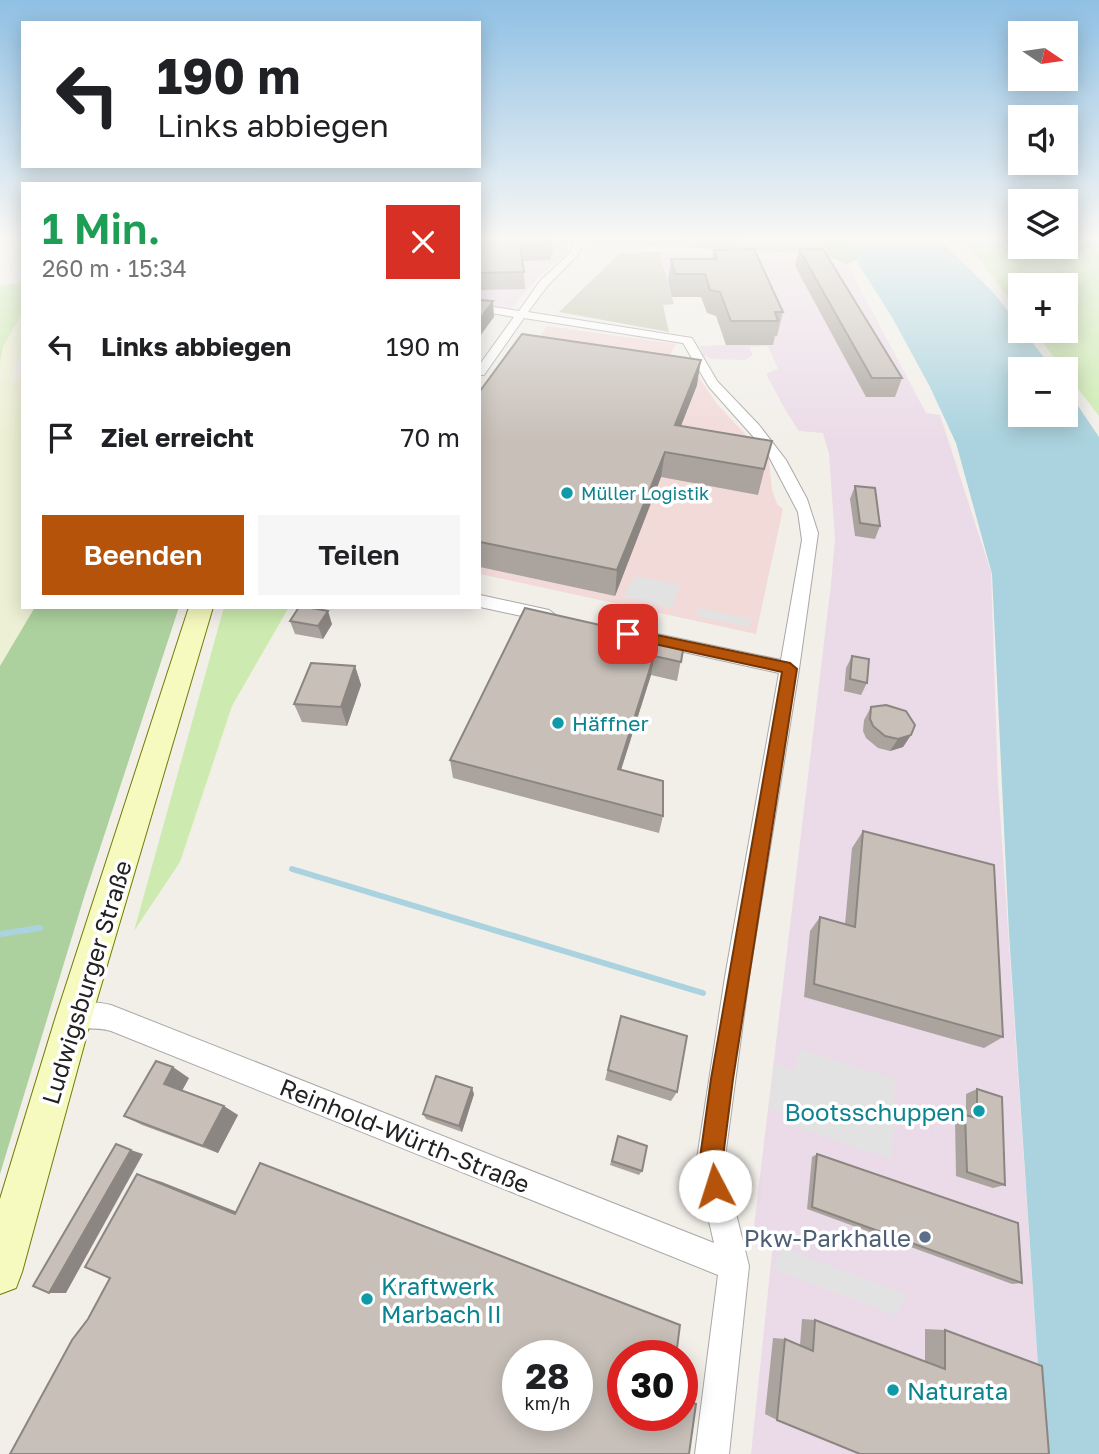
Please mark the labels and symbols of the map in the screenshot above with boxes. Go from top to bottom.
north arrow [1008,21,1078,91]
place label: Müller Logistik [581,482,709,504]
marker: Müller Logistik [559,485,575,501]
pin [598,604,658,664]
place label: Häffner [572,710,649,736]
marker: Häffner [550,715,566,731]
street label: Ludwigsburger Straße [35,857,137,1107]
street label: Reinhold-Würth-Straße [276,1072,534,1198]
place label: Bootsschuppen [785,1097,965,1126]
marker: Bootsschuppen [971,1103,987,1119]
position arrow [678,1149,752,1223]
place label: Pkw-Parkhalle [744,1223,911,1252]
marker: Pkw-Parkhalle [917,1229,933,1245]
place label: Kraftwerk Marbach II [381,1271,502,1328]
marker: Kraftwerk Marbach II [359,1291,375,1307]
speed limit sign: 30 [607,1340,698,1431]
place label: Naturata [907,1376,1008,1405]
marker: Naturata [885,1382,901,1398]

